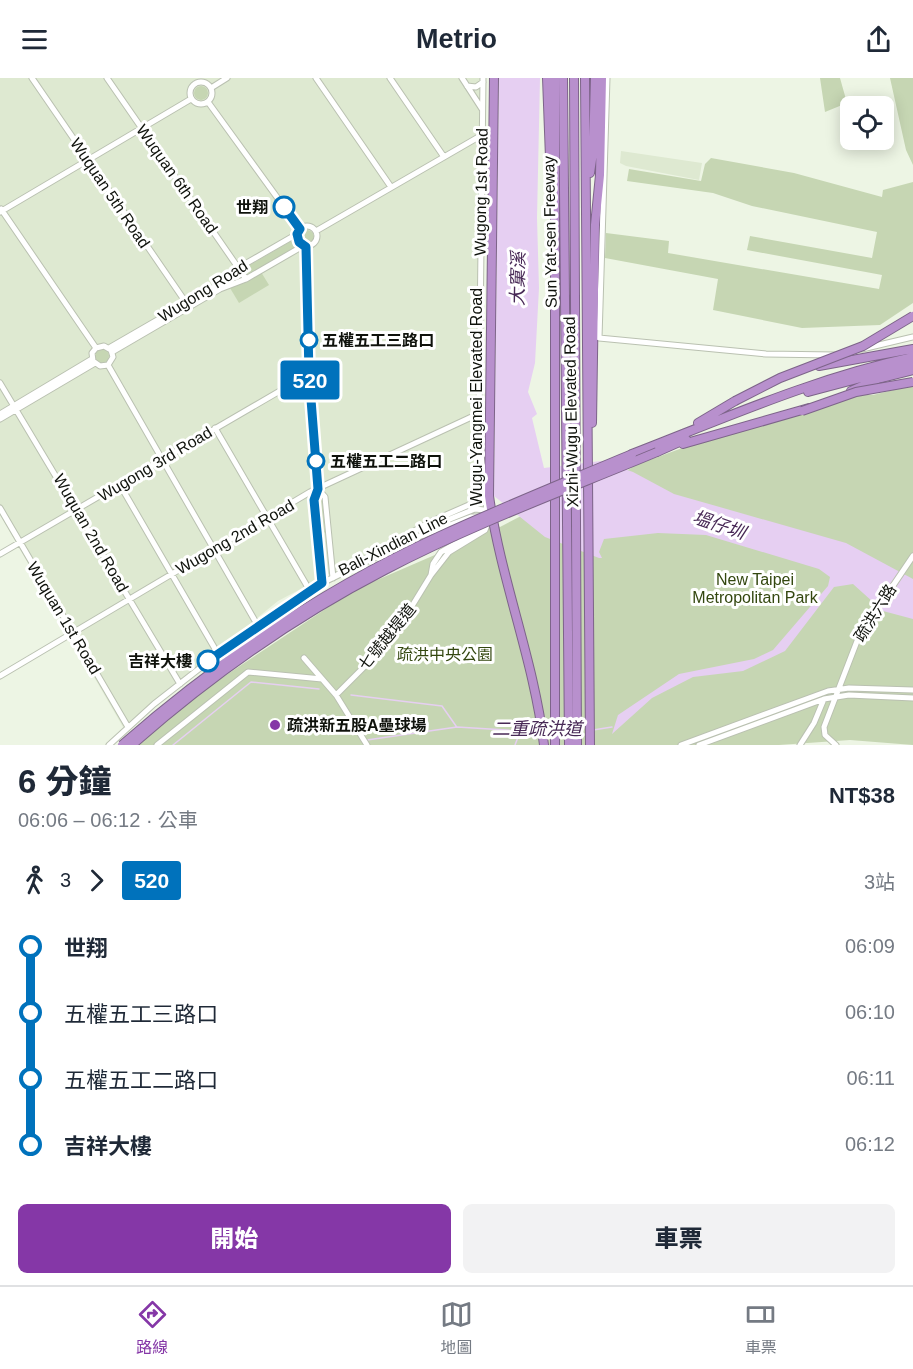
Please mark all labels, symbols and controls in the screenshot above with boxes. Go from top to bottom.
icon: menu [18,23,51,56]
icon: share [862,23,895,56]
text: Metrio [416,24,497,54]
map controls [840,96,894,150]
button: locate [840,96,894,150]
street label: Wuquan 6th Road [133,121,221,237]
street label: Wugong 1st Road [471,128,491,256]
street label: Wuquan 5th Road [67,135,153,251]
street label: Sun Yat-sen Freeway [540,156,560,308]
marker: 世翔 [273,196,295,218]
place label: 世翔 [236,199,268,216]
water label: 大窠溪 [508,249,529,306]
street label: Wugong Road [155,257,251,325]
street label: Wugu-Yangmei Elevated Road [468,288,485,506]
street label: Xizhi-Wugu Elevated Road [561,316,581,508]
marker: 五權五工三路口 [300,331,318,349]
place label: 五權五工三路口 [322,332,434,349]
line badge: 520 [276,360,344,400]
text: 520 [292,369,328,392]
street label: Wugong 3rd Road [95,423,215,505]
marker: 五權五工二路口 [307,452,325,470]
place label: 五權五工二路口 [330,453,442,470]
street label: Wuquan 2nd Road [50,471,132,595]
street label: Wugong 2nd Road [173,496,297,578]
water label: 塭仔圳 [690,507,751,544]
street label: Bali-Xindian Line [336,509,450,579]
street label: Wuquan 1st Road [24,559,104,677]
park label: New Taipei Metropolitan Park [692,571,819,606]
street label: 疏洪六路 [851,581,899,645]
street label: 七號越堤道 [355,601,419,673]
park label: 疏洪中央公園 [397,646,493,663]
marker: 吉祥大樓 [197,650,219,672]
place label: 吉祥大樓 [128,653,192,670]
place label: 疏洪新五股A壘球場 [287,716,427,734]
marker: 疏洪新五股A壘球場 [268,718,282,732]
water label: 二重疏洪道 [492,719,585,739]
text: 6 分鐘 [18,763,112,800]
text: NT$38 [829,783,895,808]
text: 06:06 – 06:12 · 公車 [18,809,198,831]
icon: walk [18,864,51,897]
icon: forward [80,864,113,897]
text: 3 [60,869,71,891]
text: 520 [134,869,169,892]
text: 3站 [864,871,895,893]
text: 06:09 [845,935,895,957]
text: 世翔 [64,936,108,961]
text: 06:10 [845,1001,895,1023]
text: 五權五工三路口 [64,1002,218,1027]
text: 06:11 [846,1067,895,1089]
text: 五權五工二路口 [64,1068,218,1093]
text: 06:12 [845,1133,895,1155]
text: 吉祥大樓 [64,1134,152,1159]
button: 開始 [18,1204,451,1273]
button: 車票 [463,1204,895,1273]
tab: 路線 [136,1298,169,1358]
tab: 地圖 [440,1298,473,1358]
tab: 車票 [744,1298,777,1358]

